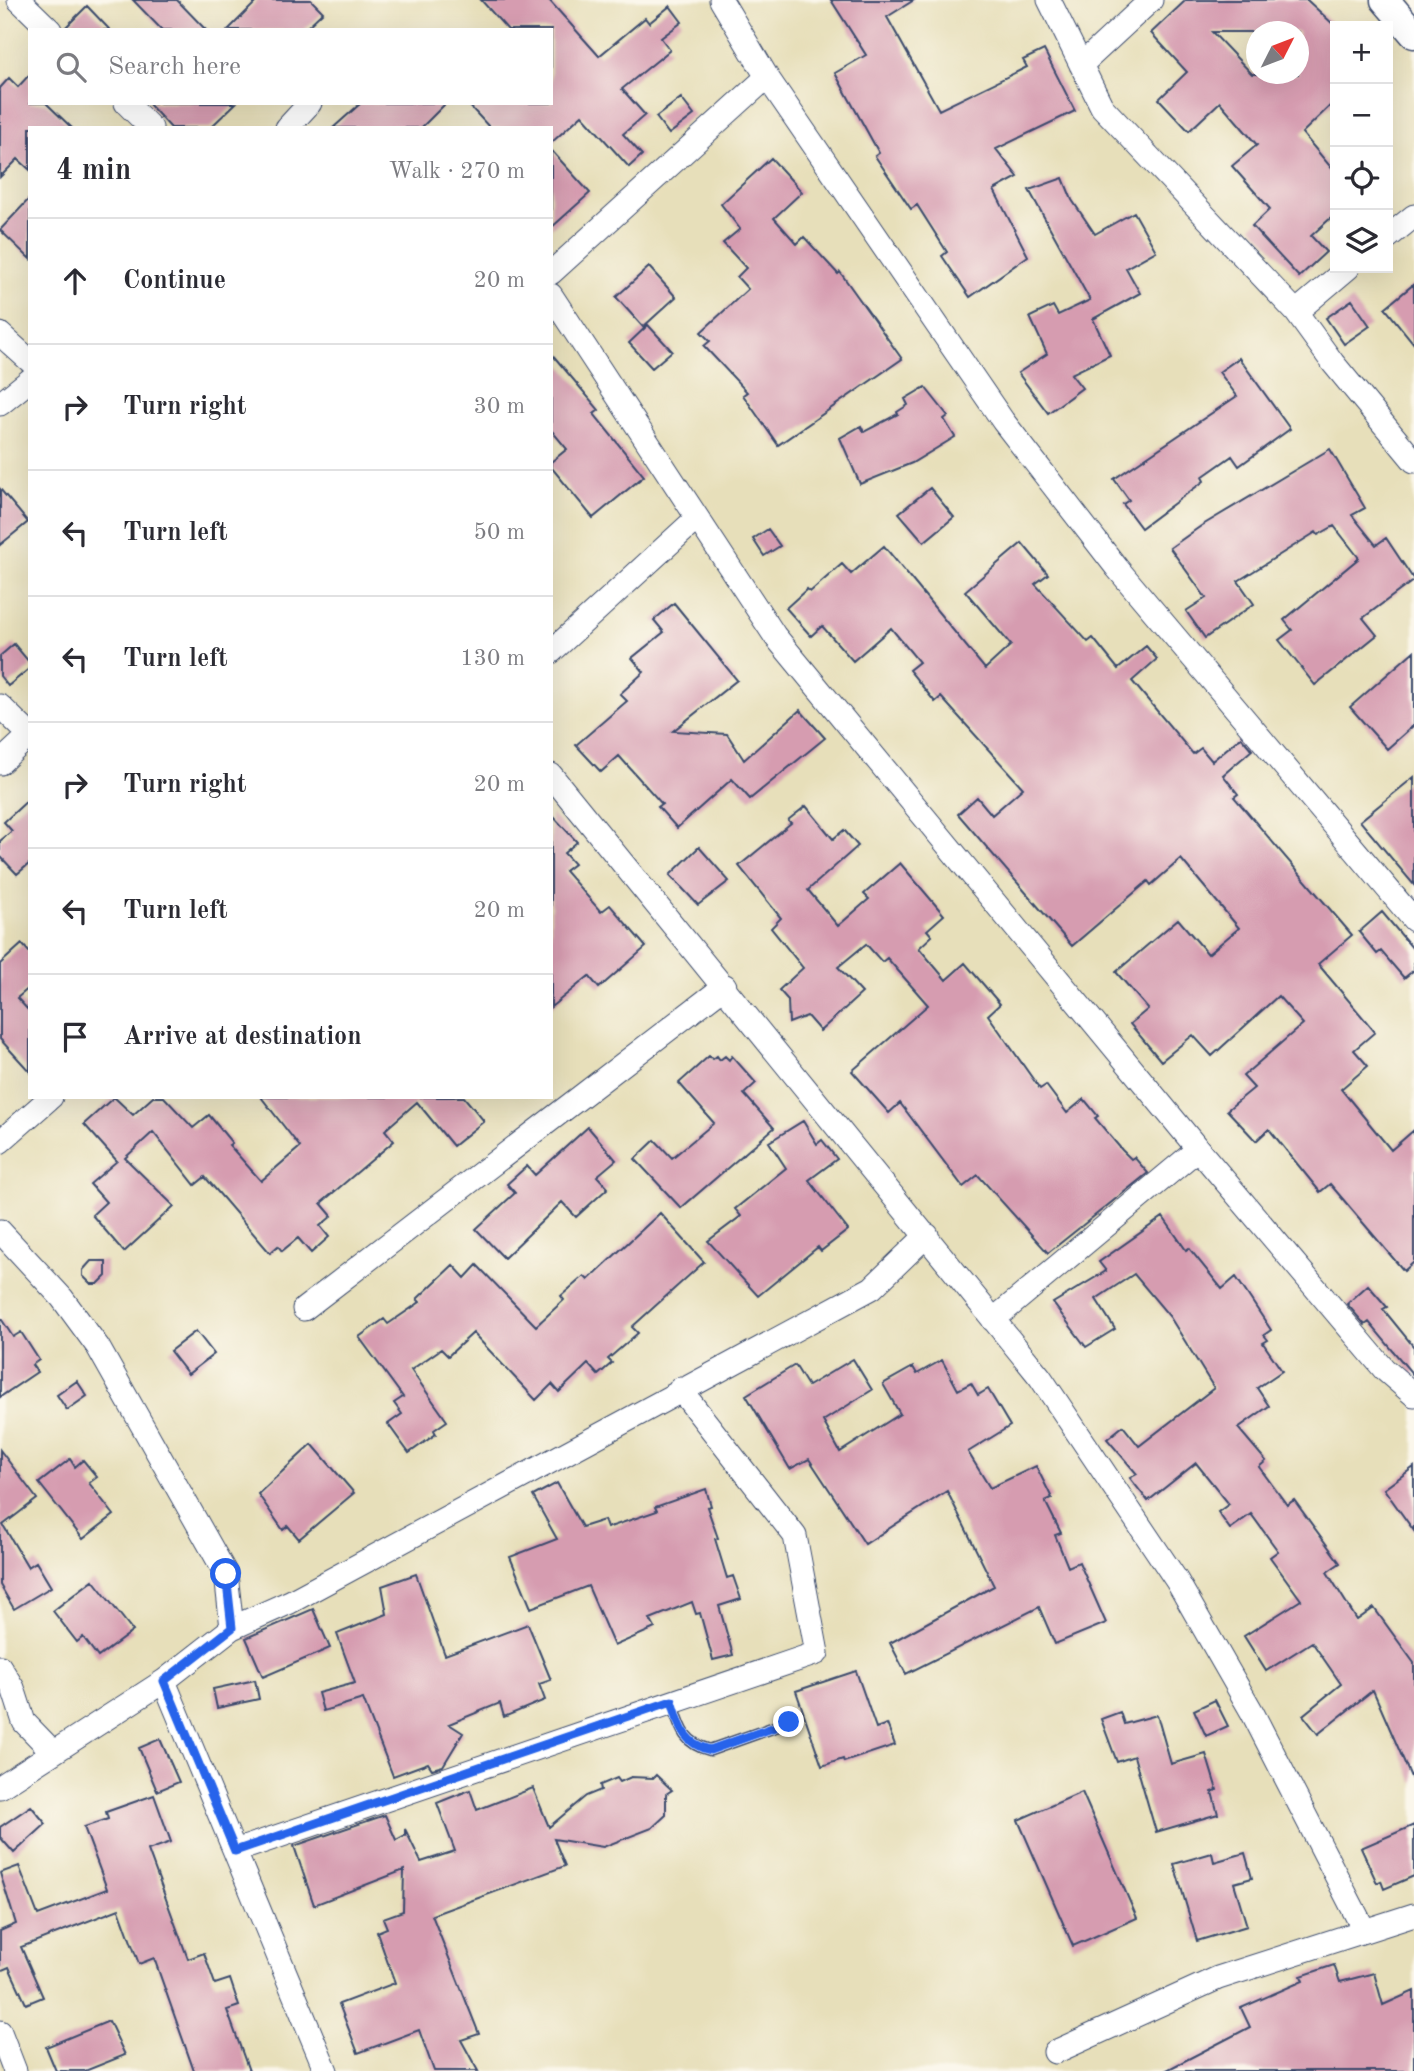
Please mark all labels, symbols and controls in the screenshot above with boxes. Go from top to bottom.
north arrow [1246,21,1309,84]
map controls [1330,21,1393,273]
button: + [1330,21,1393,84]
search box [28,28,553,105]
icon: search [52,48,90,86]
text: Search here [108,54,241,80]
button: − [1330,84,1393,147]
button: locate [1330,147,1393,210]
text: 4 min [56,156,131,186]
text: Walk · 270 m [389,160,525,183]
button: layers [1330,210,1393,273]
icon: ahead [56,262,94,300]
text: Continue [123,268,226,294]
text: 20 m [474,269,525,292]
icon: right [56,388,94,426]
text: Turn right [123,394,246,420]
text: 30 m [474,395,525,418]
icon: left [56,514,94,552]
text: Turn left [123,520,228,546]
text: 50 m [474,521,525,544]
icon: left [56,640,94,678]
text: Turn left [123,646,228,672]
text: 130 m [460,647,525,670]
icon: right [56,766,94,804]
text: Turn right [123,772,246,798]
text: 20 m [474,773,525,796]
icon: left [56,892,94,930]
text: Turn left [123,898,228,924]
text: 20 m [474,899,525,922]
icon: arrive [56,1018,94,1056]
text: Arrive at destination [123,1024,362,1050]
route start [210,1558,241,1589]
route end [773,1706,804,1737]

